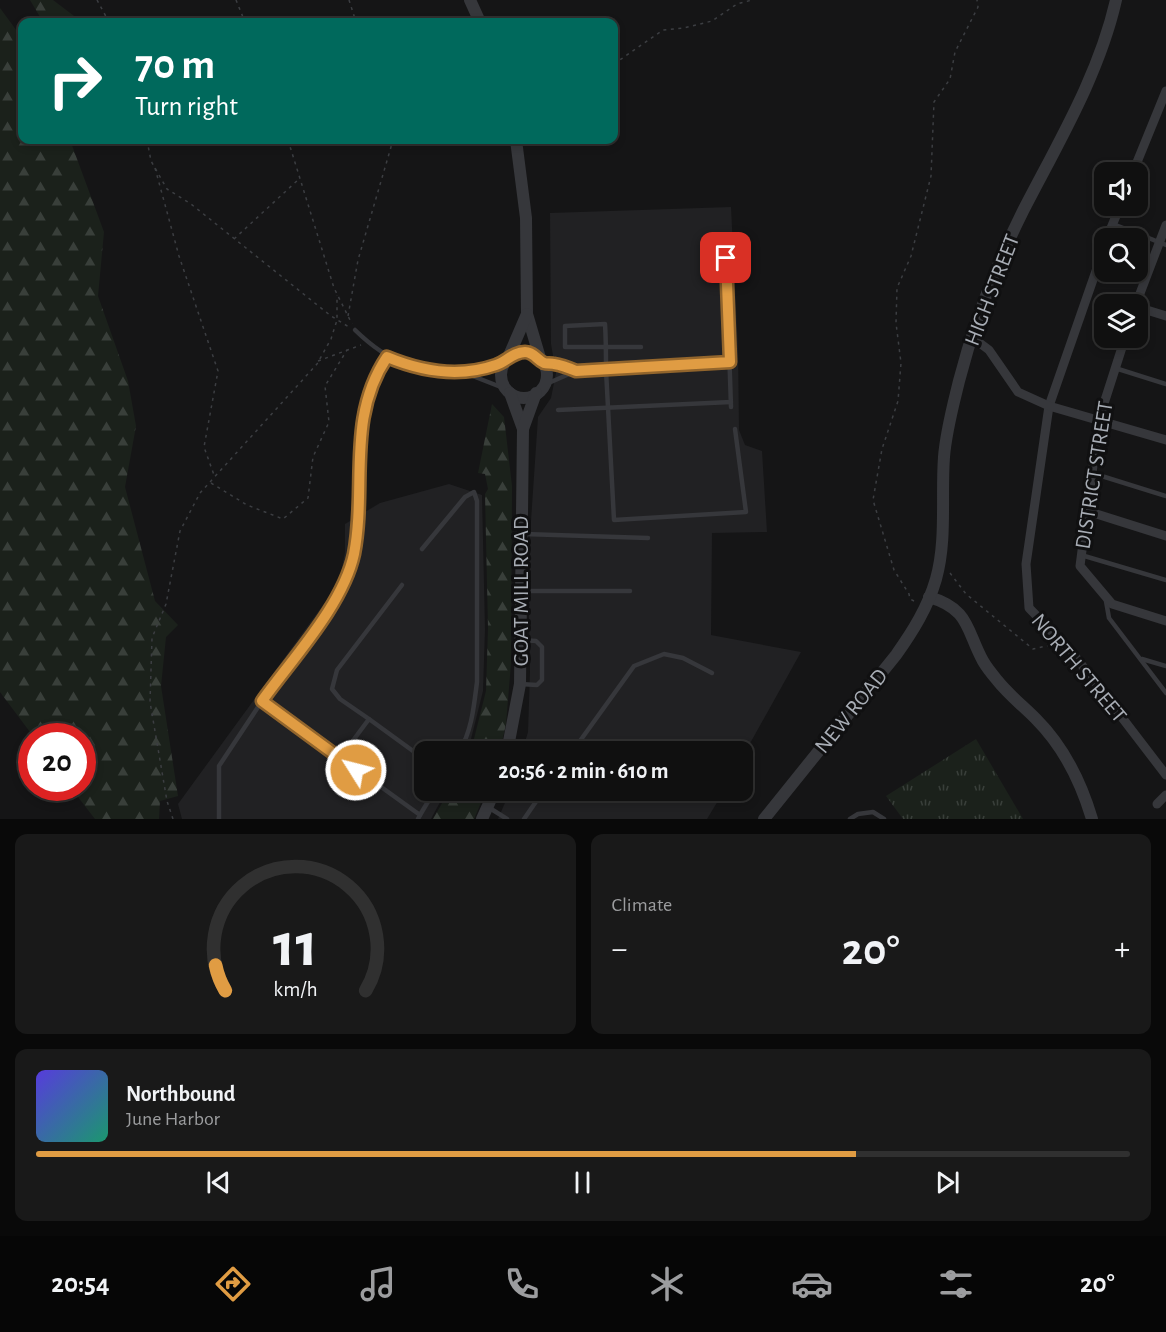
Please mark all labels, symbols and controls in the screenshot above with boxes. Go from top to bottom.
icon: right [36,42,114,120]
text: 70 m [135,44,215,86]
text: Turn right [135,93,238,120]
map controls [1094,162,1148,348]
button: sound [1094,162,1148,216]
button: search [1094,228,1148,282]
street label: HIGH STREET [961,231,1023,349]
pin [700,232,751,283]
icon: arrive [709,241,742,274]
button: layers [1094,294,1148,348]
street label: DISTRICT STREET [1071,399,1117,551]
street label: GOAT MILL ROAD [510,516,532,666]
street label: NORTH STREET [1027,609,1131,727]
street label: NEW ROAD [811,665,891,757]
speed limit sign: 20 [18,723,96,801]
position arrow [324,738,388,802]
text: 20:56 · 2 min · 610 m [498,760,669,782]
text: Climate [612,895,672,915]
text: 11 [273,915,318,977]
text: 20° [842,928,900,973]
text: − [612,933,627,966]
text: + [1114,933,1130,966]
text: km/h [273,979,317,1000]
text: Northbound [126,1083,235,1105]
text: June Harbor [126,1109,220,1129]
icon: previous [202,1166,235,1199]
icon: pause [566,1166,599,1199]
icon: next [931,1166,964,1199]
icon: directions [212,1263,254,1305]
icon: music [357,1263,399,1305]
icon: phone [501,1263,543,1305]
icon: climate [646,1263,688,1305]
icon: car [791,1263,833,1305]
icon: filters [935,1263,977,1305]
text: 20:54 [51,1270,110,1297]
text: 20° [1080,1270,1115,1297]

